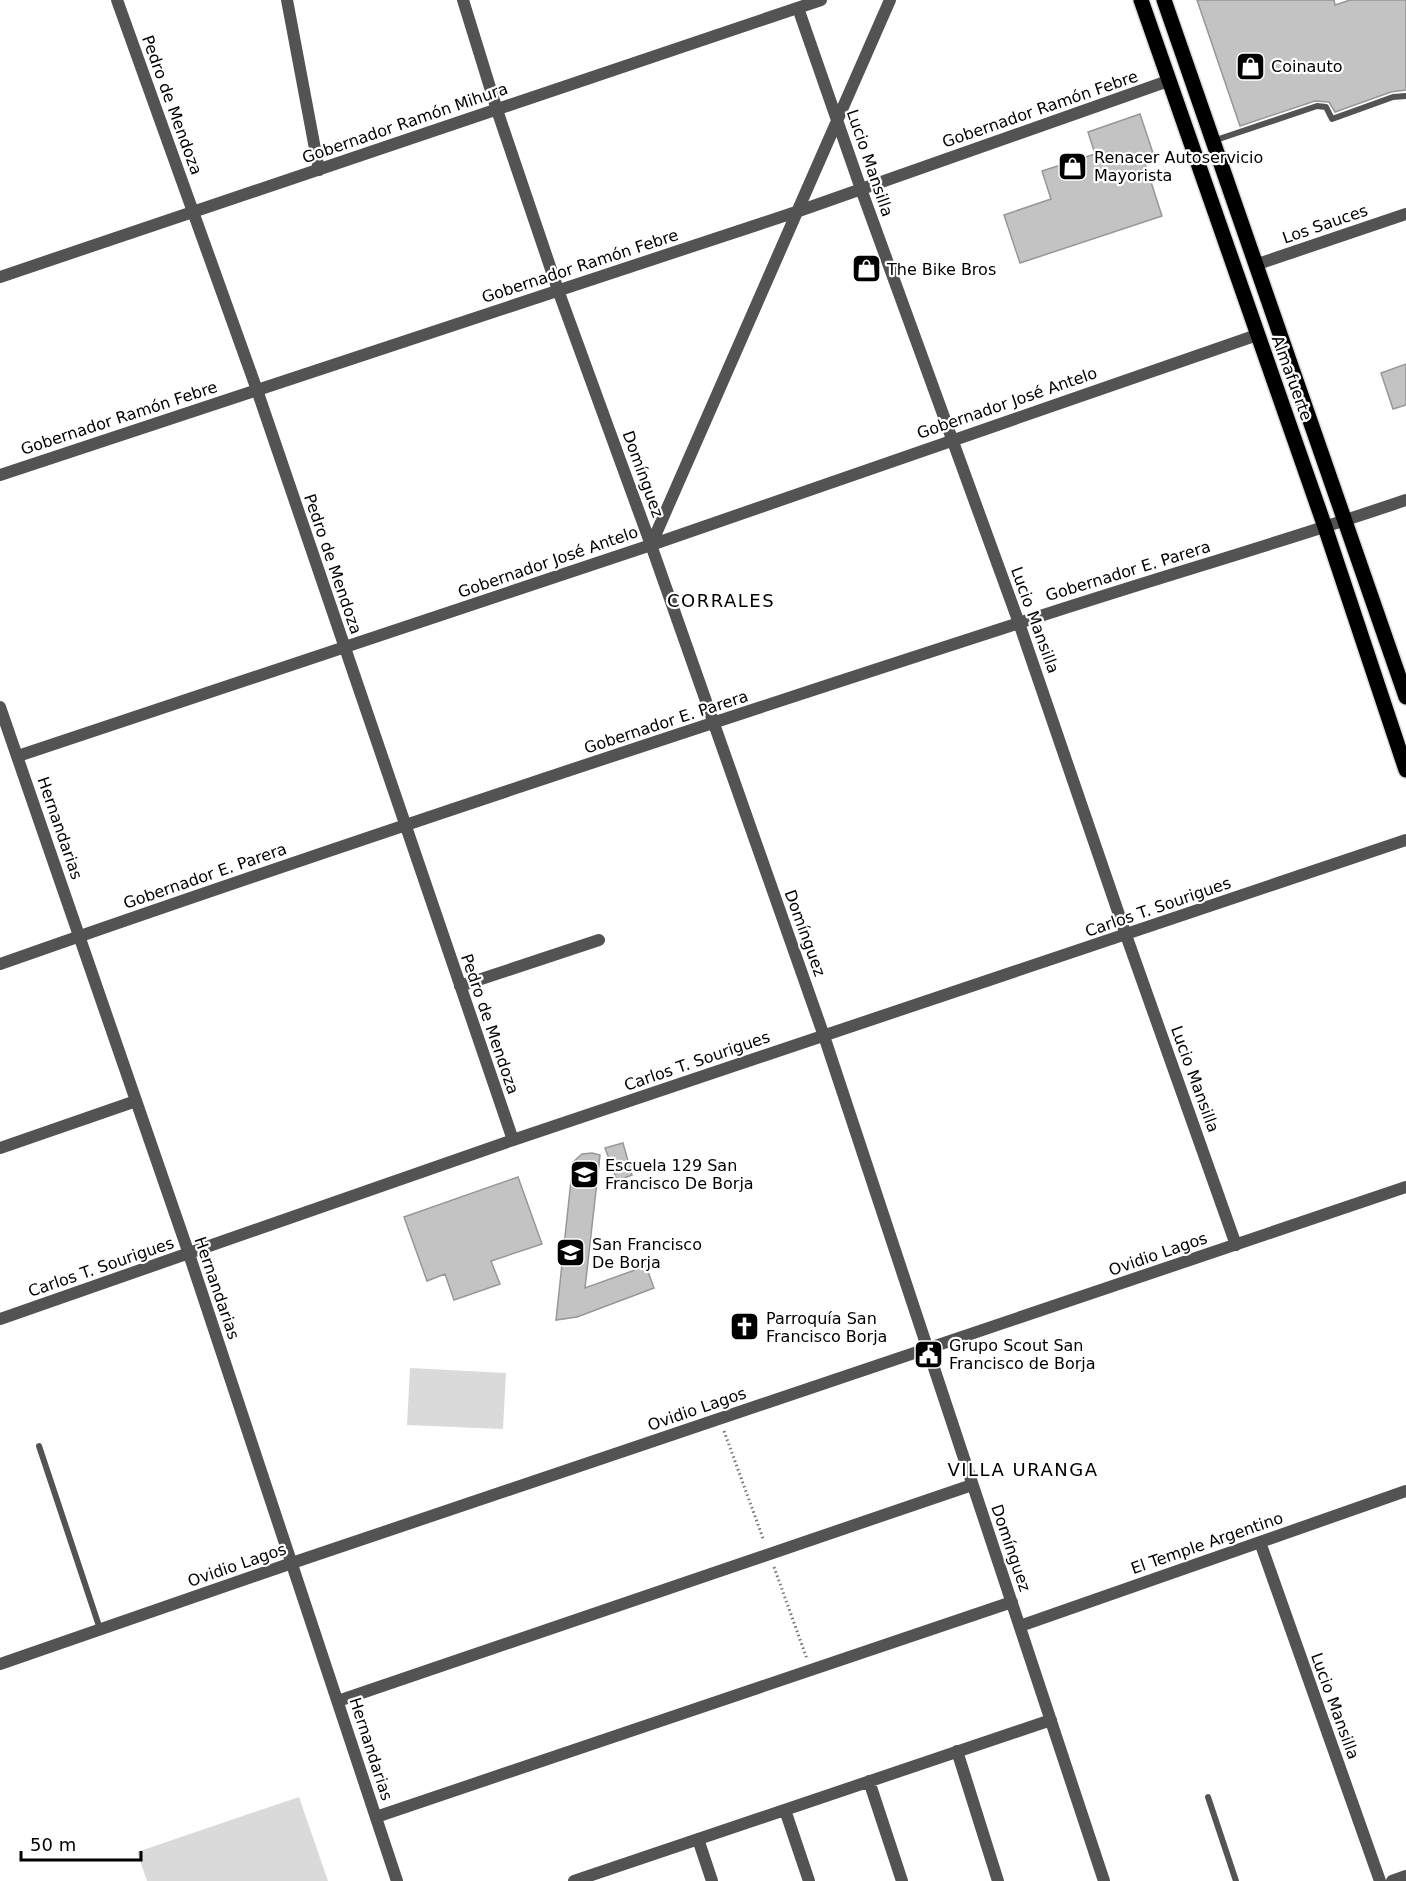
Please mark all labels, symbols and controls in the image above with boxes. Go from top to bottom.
street label: Pedro de Mendoza [138,33,206,177]
shop icon: Coinauto [1234,50,1266,82]
place label: Coinauto [1271,57,1343,76]
street label: Gobernador Ramón Febre [940,67,1140,151]
street label: Gobernador Ramón Mihura [300,79,510,167]
street label: Lucio Mansilla [843,107,897,219]
place label: Renacer Autoservicio Mayorista [1094,148,1263,185]
shop icon: Renacer Autoservicio Mayorista [1057,150,1089,182]
street label: Los Sauces [1280,201,1370,247]
street label: Gobernador Ramón Febre [479,225,681,307]
shop icon: The Bike Bros [850,253,882,285]
place label: The Bike Bros [886,260,996,279]
street label: Almafuerte [1268,333,1316,423]
street label: Gobernador José Antelo [914,363,1100,443]
street label: Gobernador Ramón Febre [18,377,220,459]
street label: Domínguez [619,428,667,520]
street label: Pedro de Mendoza [300,491,366,637]
street label: Gobernador José Antelo [455,522,641,602]
street label: Gobernador E. Parera [1043,537,1213,605]
street label: Lucio Mansilla [1007,564,1063,676]
district label: CORRALES [667,590,775,611]
street label: Gobernador E. Parera [582,686,750,758]
street label: Hernandarias [34,774,86,882]
street label: Gobernador E. Parera [121,839,289,913]
street label: Carlos T. Sourigues [1083,873,1233,941]
street label: Domínguez [781,887,829,979]
street label: Pedro de Mendoza [457,951,523,1097]
street label: Lucio Mansilla [1167,1023,1223,1135]
street label: Carlos T. Sourigues [622,1027,772,1095]
place label: Escuela 129 San Francisco De Borja [605,1156,754,1193]
school or university icon: Escuela 129 San Francisco De Borja [568,1158,600,1190]
street label: Ovidio Lagos [1106,1228,1210,1280]
street label: Carlos T. Sourigues [26,1233,176,1301]
street label: Hernandarias [191,1234,243,1342]
place label: San Francisco De Borja [592,1235,702,1272]
school or university icon: San Francisco De Borja [555,1237,587,1269]
place label: Parroquía San Francisco Borja [766,1309,887,1346]
church icon: Parroquía San Francisco Borja [729,1311,761,1343]
place label: Grupo Scout San Francisco de Borja [949,1336,1096,1373]
public building icon: Grupo Scout San Francisco de Borja [912,1338,944,1370]
street label: Ovidio Lagos [645,1383,749,1435]
district label: VILLA URANGA [947,1459,1099,1480]
street label: Domínguez [987,1502,1035,1594]
street label: El Temple Argentino [1128,1508,1286,1578]
street label: Ovidio Lagos [185,1539,289,1591]
street label: Lucio Mansilla [1307,1650,1363,1762]
street label: Hernandarias [345,1695,397,1803]
scale bar [21,1824,141,1862]
text: 50 m [30,1834,76,1855]

